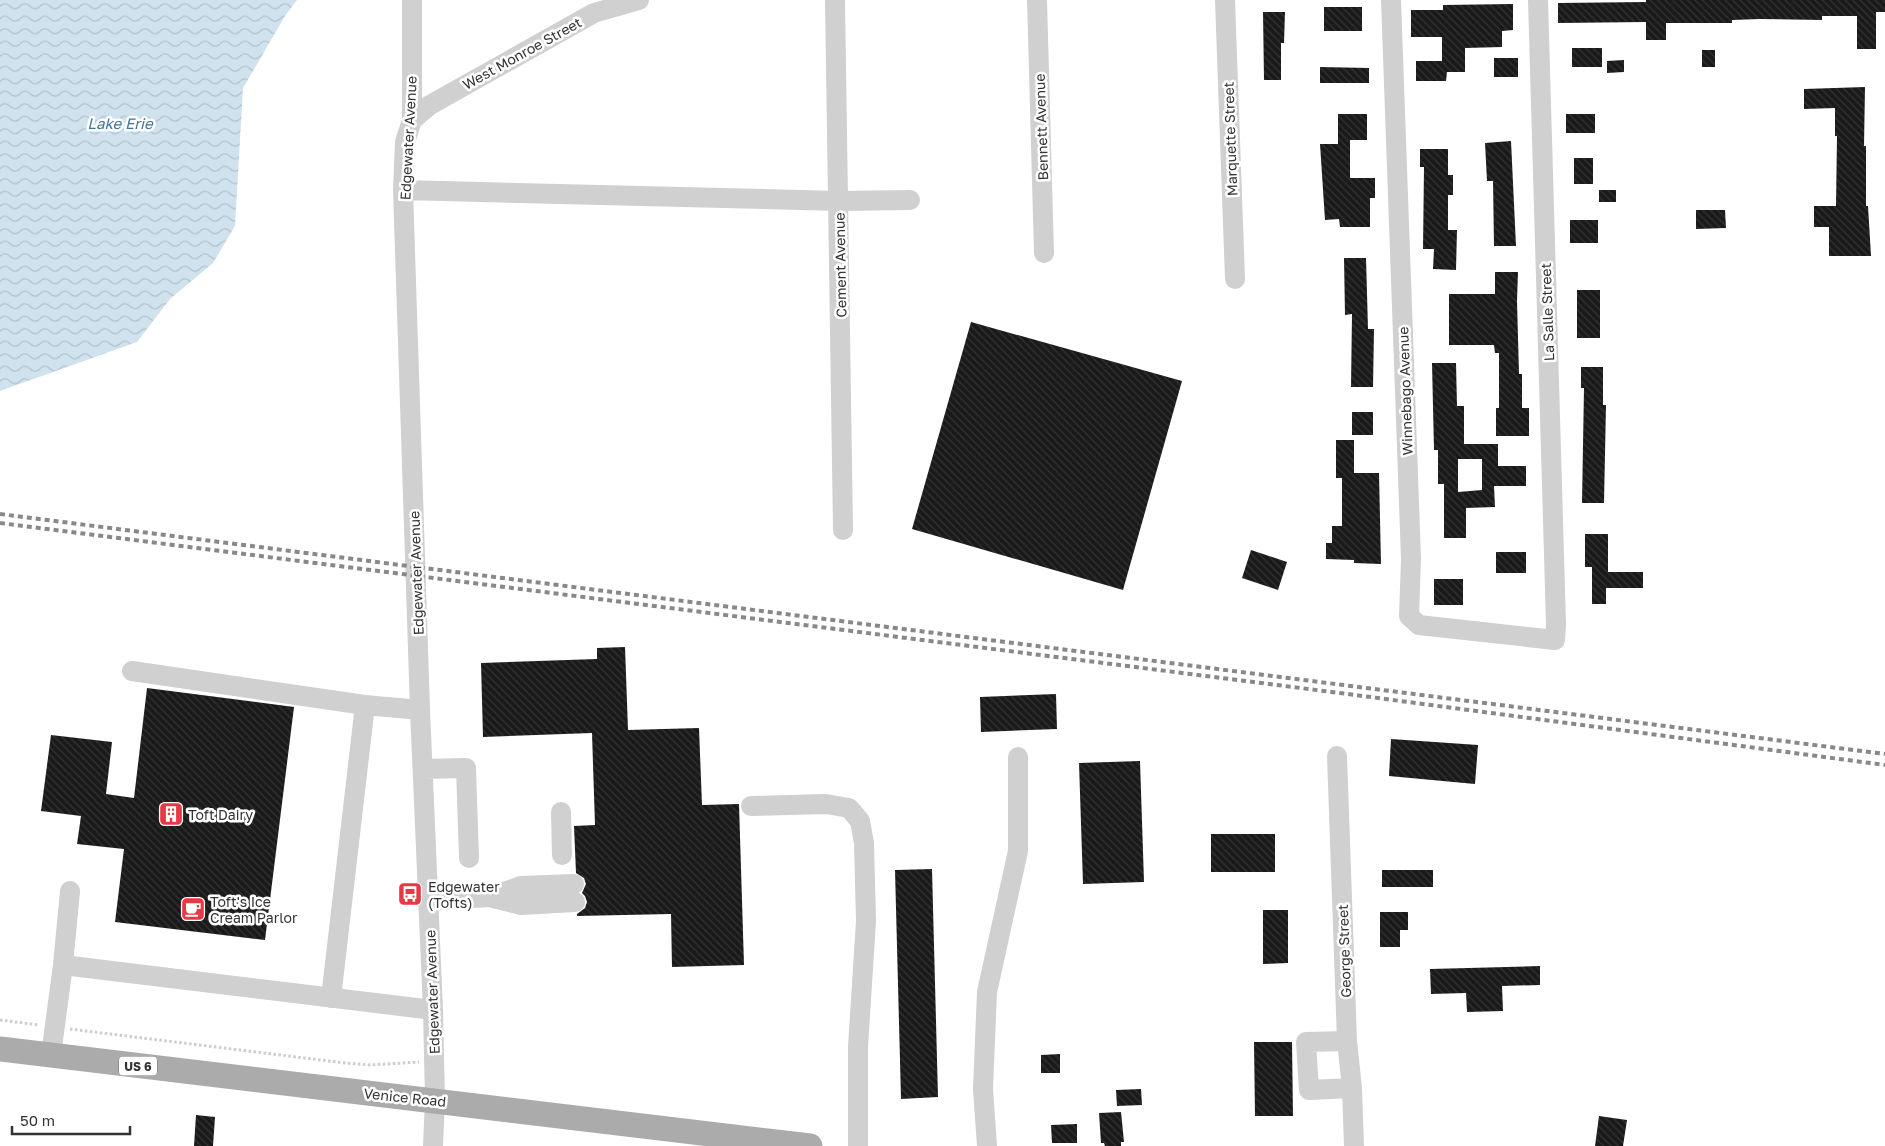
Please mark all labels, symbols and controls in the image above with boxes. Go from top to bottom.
street label: West Monroe Street [460,13,584,93]
street label: Bennett Avenue [1031,73,1051,181]
street label: Edgewater Avenue [396,75,420,201]
street label: Marquette Street [1220,81,1240,197]
water label: Lake Erie [87,114,154,132]
street label: Cement Avenue [831,212,849,318]
street label: La Salle Street [1537,263,1557,361]
street label: Winnebago Avenue [1394,326,1416,456]
street label: Edgewater Avenue [405,510,427,636]
building icon: Toft Dairy [158,801,184,827]
place label: Toft Dairy [188,806,253,823]
place label: Edgewater (Tofts) [428,878,500,911]
bus stop icon: Edgewater (Tofts) [397,881,423,907]
place label: Toft's Ice Cream Parlor [210,893,298,926]
cafe icon: Toft's Ice Cream Parlor [180,896,206,922]
street label: George Street [1334,904,1354,998]
street label: Edgewater Avenue [421,929,443,1055]
road number: US 6 [119,1056,157,1076]
street label: Venice Road [363,1084,447,1110]
scale bar [12,1104,130,1136]
text: 50 m [20,1111,55,1129]

